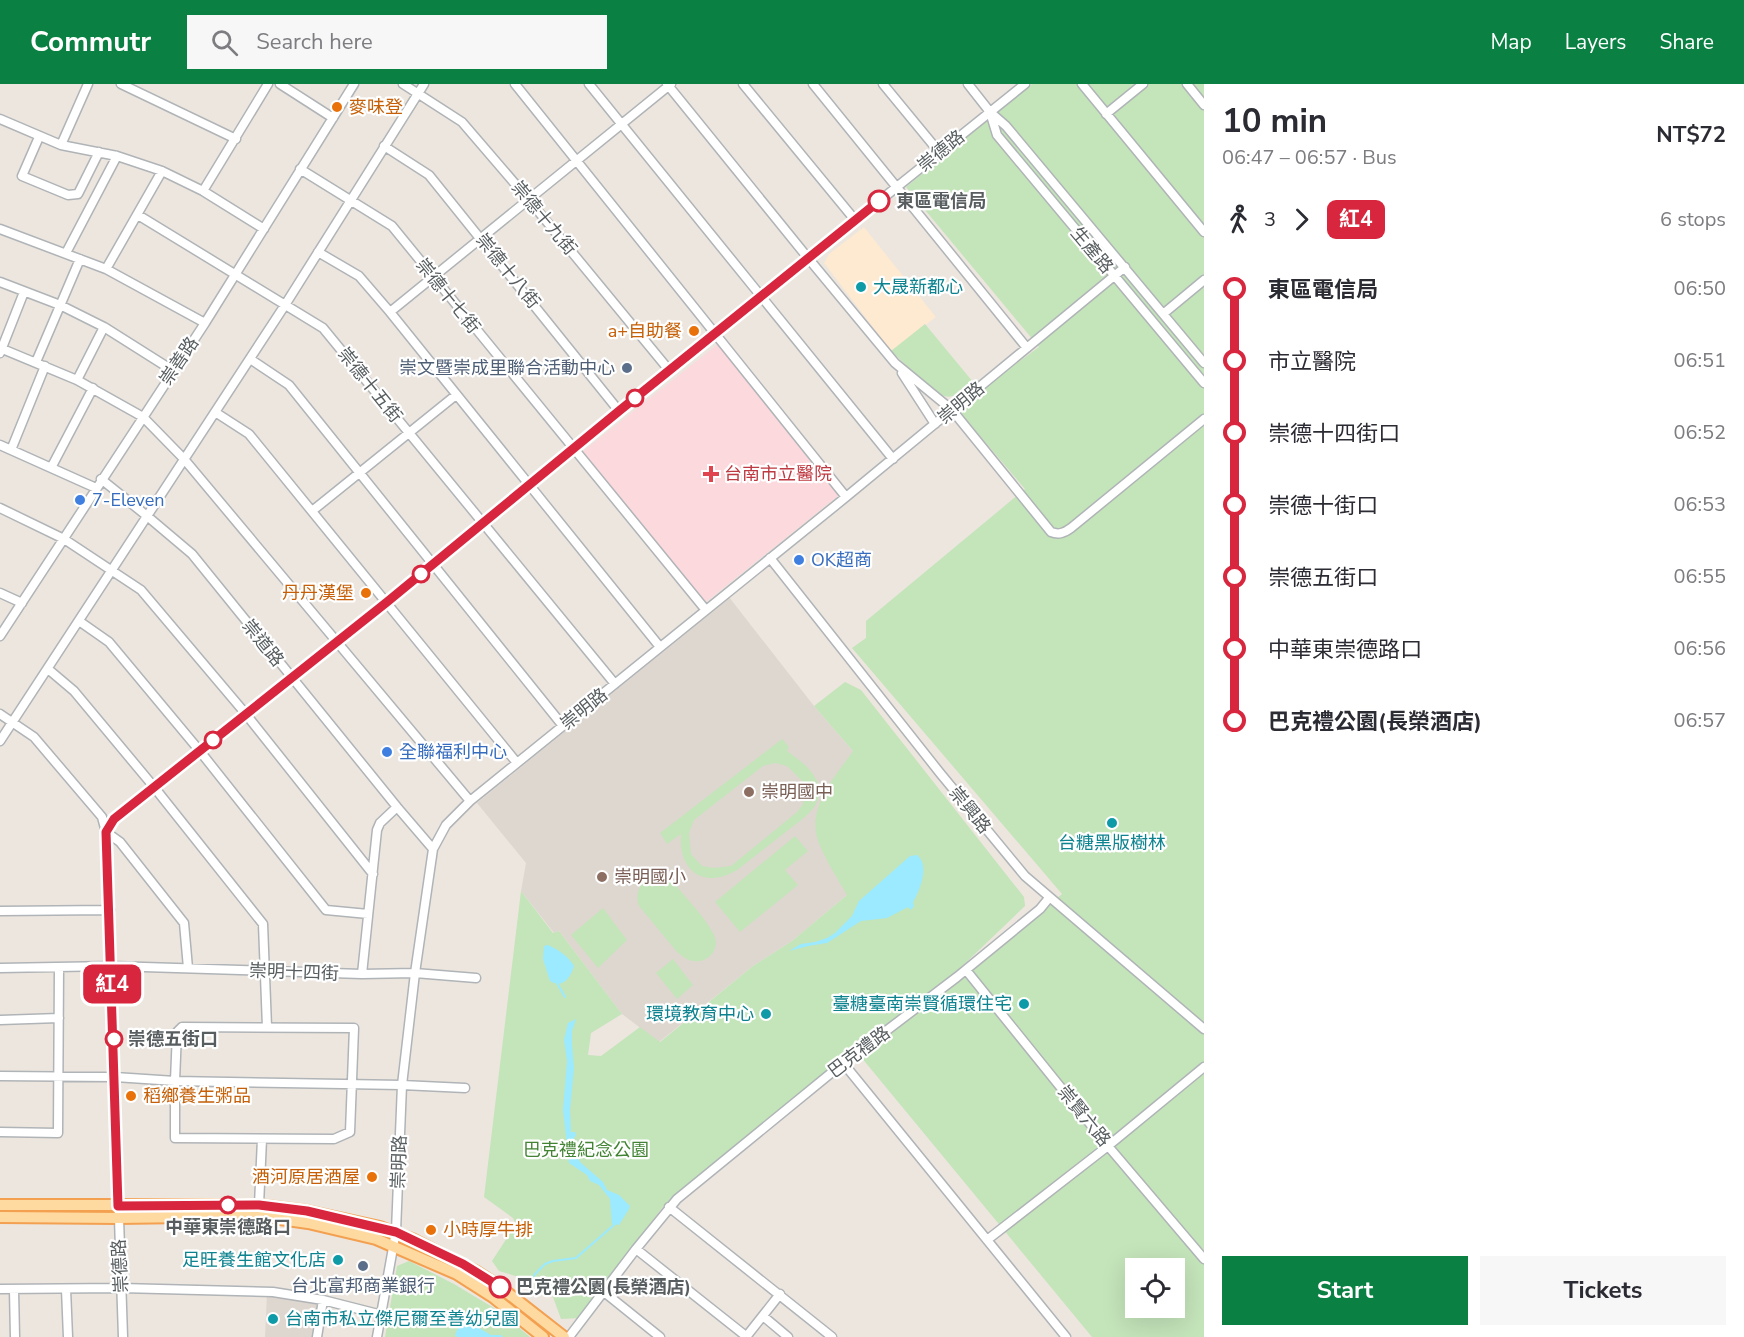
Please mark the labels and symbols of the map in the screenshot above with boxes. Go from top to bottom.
place label: 麥味登 [349,95,403,119]
marker: 麥味登 [330,100,344,114]
street label: 崇德路 [912,125,970,177]
street label: 崇德十九街 [506,176,582,260]
place label: 東區電信局 [896,189,986,213]
marker: 東區電信局 [868,190,890,212]
street label: 生產路 [1065,222,1119,278]
street label: 崇德十八街 [470,228,546,314]
street label: 崇德十七街 [410,253,486,339]
place label: 大晟新都心 [873,275,963,299]
marker: 大晟新都心 [854,280,868,294]
place label: a+自助餐 [608,319,682,343]
marker: a+自助餐 [687,324,701,338]
street label: 崇善路 [154,332,204,390]
street label: 崇德十五街 [332,342,408,428]
place label: 崇文暨崇成里聯合活動中心 [399,356,615,380]
marker: 崇文暨崇成里聯合活動中心 [620,361,634,375]
street label: 崇明路 [933,376,989,430]
unlabelled marker [626,389,644,407]
place label: 台南市立醫院 [724,462,832,486]
marker: 台南市立醫院 [702,465,720,483]
place label: 7-Eleven [92,488,165,512]
marker: 7-Eleven [73,493,87,507]
place label: OK超商 [811,548,872,572]
marker: OK超商 [792,553,806,567]
unlabelled marker [412,565,430,583]
place label: 丹丹漢堡 [282,581,354,605]
marker: 丹丹漢堡 [359,586,373,600]
street label: 崇道路 [237,614,289,672]
street label: 崇明路 [555,683,613,735]
unlabelled marker [204,731,222,749]
place label: 全聯福利中心 [399,740,507,764]
marker: 全聯福利中心 [380,745,394,759]
place label: 崇明國中 [761,780,833,804]
street label: 崇興路 [944,781,996,839]
marker: 崇明國中 [742,785,756,799]
marker: 台糖黑版樹林 [1105,816,1119,830]
place label: 台糖黑版樹林 [1058,831,1166,855]
place label: 崇明國小 [614,865,686,889]
marker: 崇明國小 [595,870,609,884]
street label: 崇明十四街 [249,958,339,986]
line badge: 紅4 [85,964,139,1004]
place label: 臺糖臺南崇賢循環住宅 [832,992,1012,1016]
marker: 臺糖臺南崇賢循環住宅 [1017,997,1031,1011]
place label: 環境教育中心 [646,1002,754,1026]
marker: 環境教育中心 [759,1007,773,1021]
street label: 巴克禮路 [823,1021,895,1083]
place label: 崇德五街口 [128,1027,218,1051]
marker: 崇德五街口 [105,1030,123,1048]
street label: 崇賢六路 [1052,1080,1116,1152]
place label: 稻鄉養生粥品 [143,1084,251,1108]
marker: 稻鄉養生粥品 [124,1089,138,1103]
street label: 崇明路 [386,1135,412,1189]
park label: 巴克禮紀念公園 [523,1138,649,1162]
place label: 酒河原居酒屋 [252,1165,360,1189]
marker: 酒河原居酒屋 [365,1170,379,1184]
marker: 中華東崇德路口 [219,1196,237,1214]
place label: 中華東崇德路口 [165,1215,291,1239]
place label: 小時厚牛排 [443,1218,533,1242]
marker: 小時厚牛排 [424,1223,438,1237]
street label: 崇德路 [107,1238,133,1294]
place label: 足旺養生館文化店 [182,1248,326,1272]
marker: 足旺養生館文化店 [331,1253,345,1267]
marker: 台北富邦商業銀行 [356,1259,370,1273]
place label: 台北富邦商業銀行 [291,1274,435,1298]
place label: 巴克禮公園(長榮酒店) [516,1275,691,1299]
marker: 巴克禮公園(長榮酒店) [489,1276,511,1298]
place label: 台南市私立傑尼爾至善幼兒園 [285,1307,519,1331]
marker: 台南市私立傑尼爾至善幼兒園 [266,1312,280,1326]

